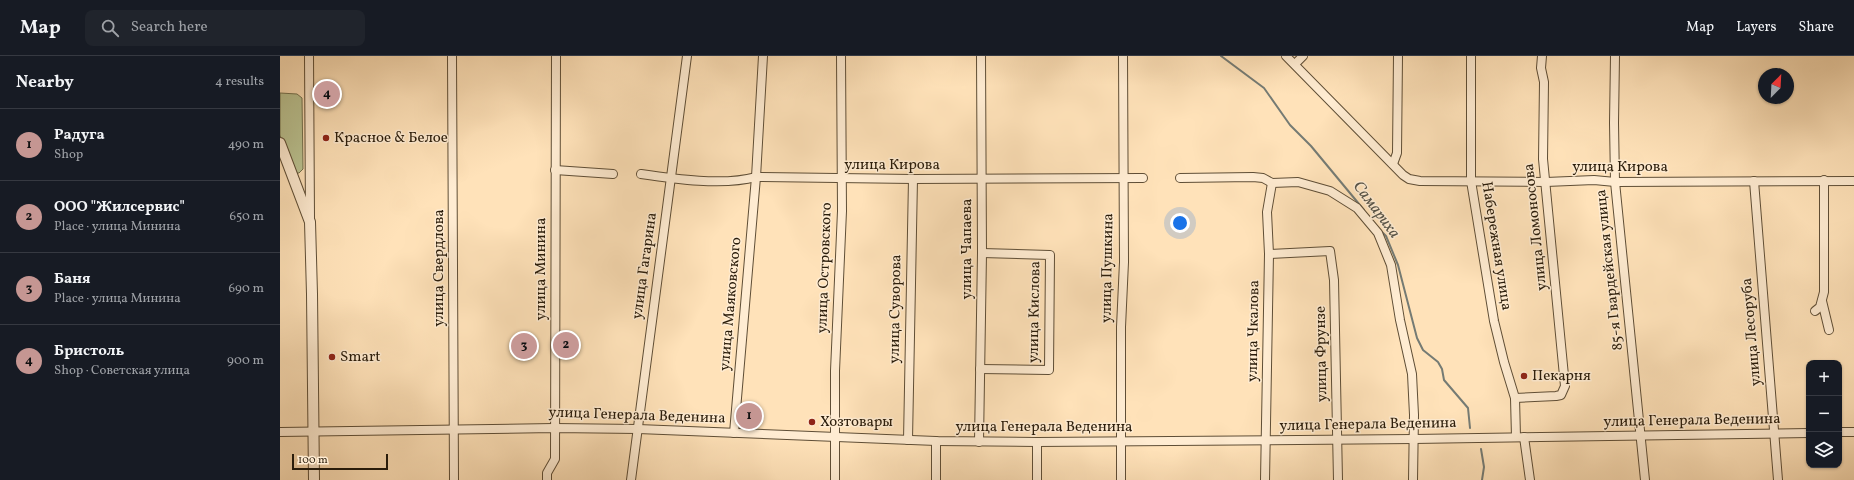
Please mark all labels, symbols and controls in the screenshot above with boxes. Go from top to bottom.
search box [85,10,365,46]
text: Map [20,15,61,41]
icon: search [99,17,121,39]
text: Search here [131,17,208,38]
text: Map [1686,18,1714,37]
text: Layers [1736,18,1776,37]
text: Share [1798,18,1834,37]
north arrow [1758,68,1794,104]
text: Nearby [16,71,74,94]
text: 4 results [215,73,264,91]
pin: 4 [314,79,340,109]
text: Радуга [54,125,105,146]
place label: Красное & Белое [334,128,448,149]
marker: Красное & Белое [321,133,331,143]
text: 1 [26,136,32,154]
text: 490 m [228,136,264,154]
text: Shop [54,146,83,164]
street label: улица Кирова [844,155,940,176]
street label: улица Кирова [1572,157,1668,178]
street label: улица Ломоносова [1519,162,1553,292]
water label: Самариха [1347,177,1405,244]
street label: Набережная улица [1475,180,1517,312]
street label: 85-я Гвардейская улица [1591,188,1629,352]
text: ООО "Жилсервис" [54,197,185,218]
street label: улица Чапаева [957,198,978,300]
street label: улица Островского [812,202,838,334]
text: 2 [26,208,32,226]
text: 650 m [230,208,264,226]
street label: улица Свердлова [429,209,450,327]
street label: улица Гагарина [627,211,663,321]
street label: улица Пушкина [1097,213,1119,323]
your location [1170,213,1190,233]
text: Place · улица Минина [54,218,181,236]
street label: улица Минина [531,218,552,320]
street label: улица Маяковского [715,236,747,372]
street label: улица Суворова [885,254,907,364]
street label: улица Кислова [1024,261,1046,363]
text: Баня [54,269,90,290]
street label: улица Лесоруба [1737,277,1767,387]
text: 3 [26,280,32,298]
text: 690 m [228,280,264,298]
street label: улица Чкалова [1243,280,1265,382]
text: Place · улица Минина [54,290,181,308]
street label: улица Фрунзе [1311,306,1333,402]
pin: 2 [553,330,579,360]
pin: 3 [511,331,537,361]
text: Бристоль [54,341,124,362]
place label: Smart [340,347,381,368]
text: 4 [25,352,33,370]
text: 900 m [227,352,264,370]
marker: Smart [327,352,337,362]
map controls [1806,360,1842,468]
button: + [1806,360,1842,396]
text: Shop · Советская улица [54,362,190,380]
place label: Пекарня [1532,366,1591,387]
marker: Пекарня [1519,371,1529,381]
button: − [1806,396,1842,432]
pin: 1 [736,401,762,431]
street label: улица Генерала Веденина [548,402,726,430]
street label: улица Генерала Веденина [1603,409,1781,433]
place label: Хозтовары [820,412,893,433]
street label: улица Генерала Веденина [1279,413,1457,437]
marker: Хозтовары [807,417,817,427]
street label: улица Генерала Веденина [955,417,1133,438]
button: layers [1806,432,1842,468]
scale bar [292,452,388,471]
text: 100 m [298,453,328,468]

